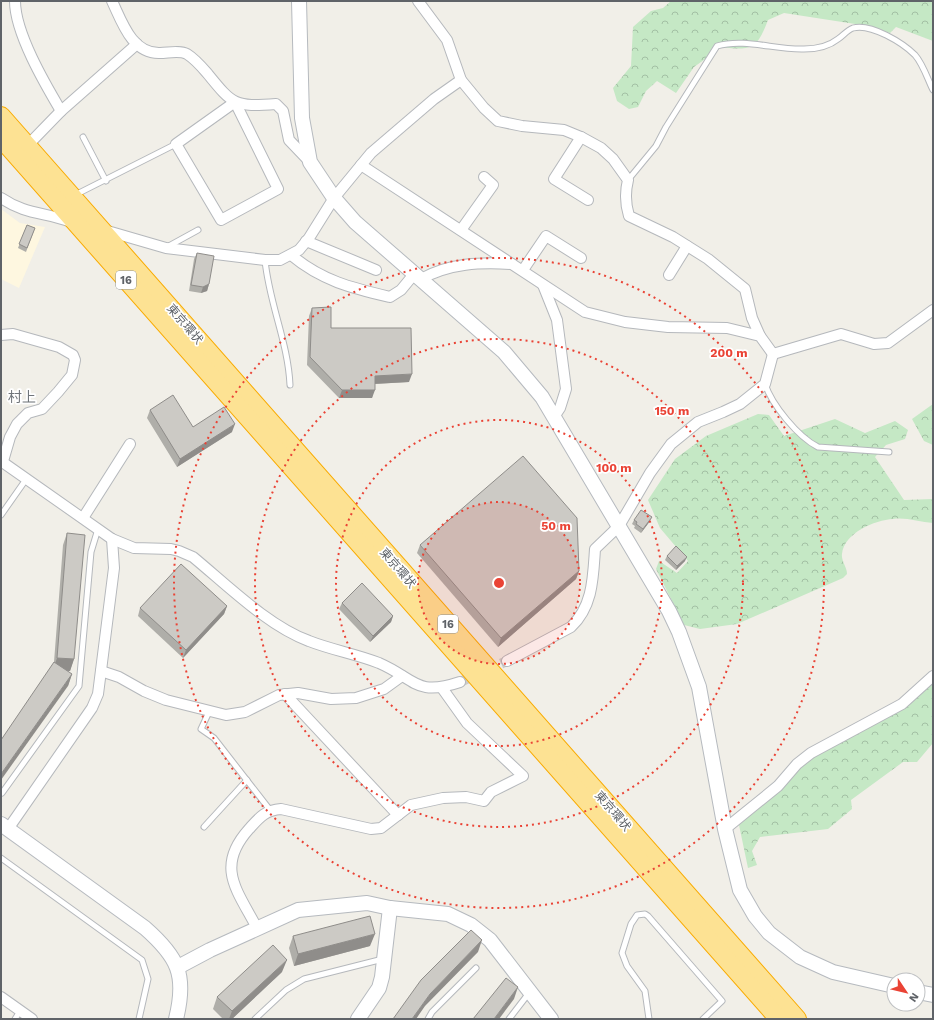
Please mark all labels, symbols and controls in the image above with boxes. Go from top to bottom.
road number: 16 [116,271,136,289]
street label: 東京環状 [164,301,206,347]
text: 200 m [710,346,748,360]
district label: 村上 [8,389,36,405]
text: 150 m [655,404,689,418]
text: 100 m [596,461,632,475]
text: 50 m [541,519,571,533]
street label: 東京環状 [377,545,419,591]
centre of rings [492,576,506,590]
road number: 16 [438,615,458,633]
street label: 東京環状 [592,788,634,834]
north arrow [886,972,926,1012]
text: N [906,990,921,1005]

